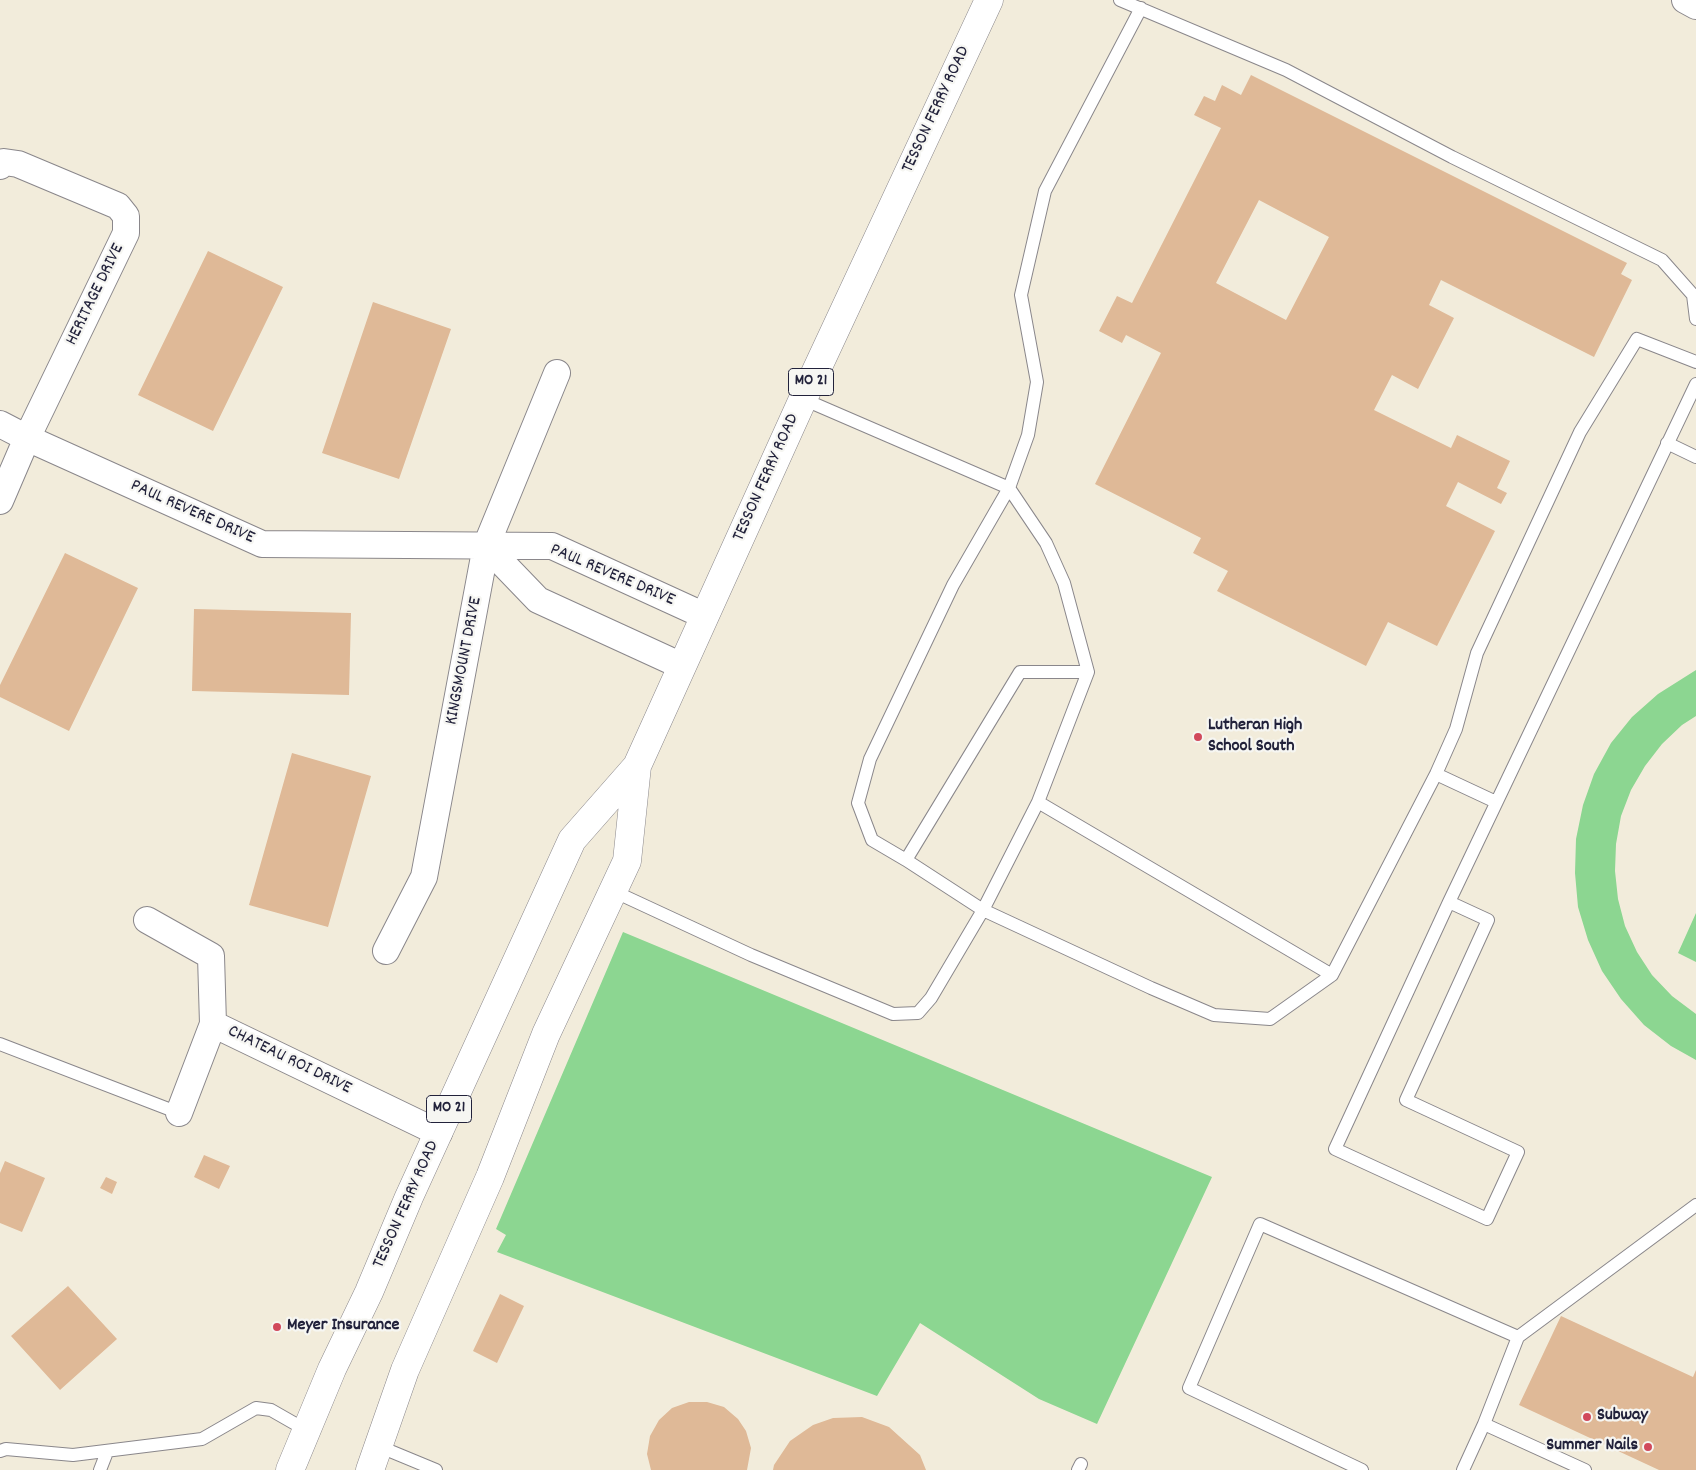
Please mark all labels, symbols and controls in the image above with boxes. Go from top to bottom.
street label: TESSON FERRY ROAD [898,43,976,177]
street label: HERITAGE DRIVE [62,241,130,349]
road number: MO 21 [788,368,834,396]
street label: TESSON FERRY ROAD [729,411,805,545]
street label: PAUL REVERE DRIVE [127,476,257,550]
street label: PAUL REVERE DRIVE [546,540,678,612]
street label: KINGSMOUNT DRIVE [442,595,488,727]
place label: Lutheran High School South [1208,716,1302,759]
marker: Lutheran High School South [1192,731,1204,743]
street label: CHATEAU ROI DRIVE [224,1022,354,1100]
road number: MO 21 [426,1096,472,1122]
street label: TESSON FERRY ROAD [369,1138,445,1272]
place label: Meyer Insurance [287,1316,399,1338]
marker: Meyer Insurance [271,1321,283,1333]
place label: Subway [1597,1406,1648,1428]
marker: Subway [1581,1411,1593,1423]
place label: Summer Nails [1546,1436,1638,1458]
marker: Summer Nails [1642,1441,1654,1453]

